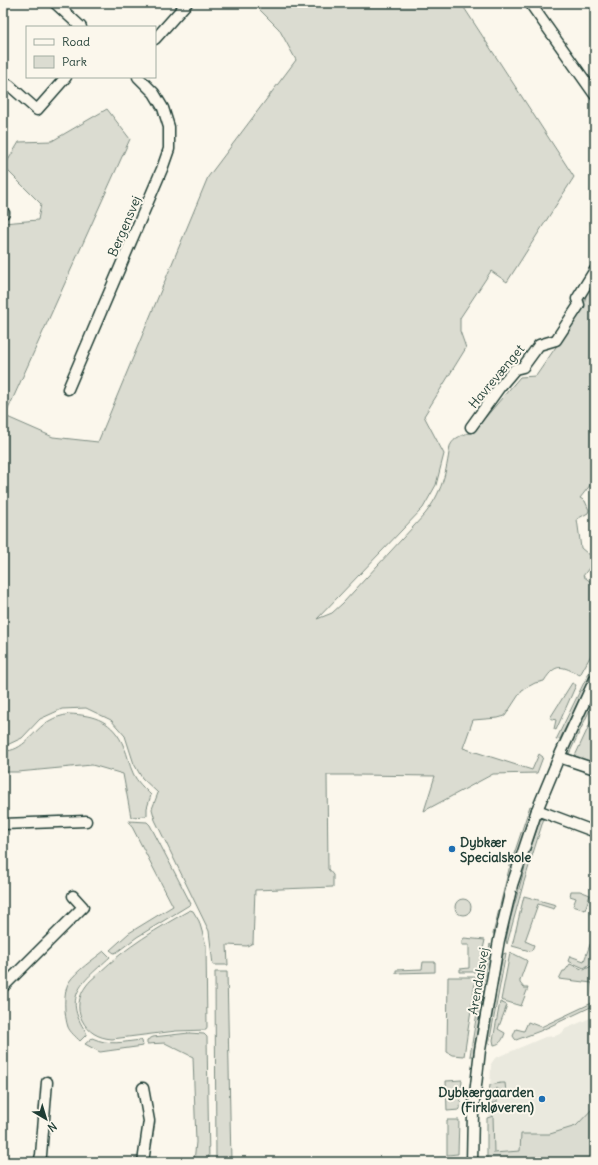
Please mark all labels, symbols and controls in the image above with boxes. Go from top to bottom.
legend [26,26,156,78]
text: Road [62,34,90,49]
text: Park [62,54,87,69]
street label: Bergensvej [104,193,145,259]
street label: Havrevænget [465,340,528,412]
place label: Dybkær Specialskole [460,834,531,866]
marker: Dybkær Specialskole [447,844,457,854]
street label: Arendalsvej [464,946,493,1016]
place label: Dybkærgaarden (Firkløveren) [438,1084,534,1116]
marker: Dybkærgaarden (Firkløveren) [537,1094,547,1104]
north arrow [26,1099,66,1139]
text: N [45,1119,59,1135]

